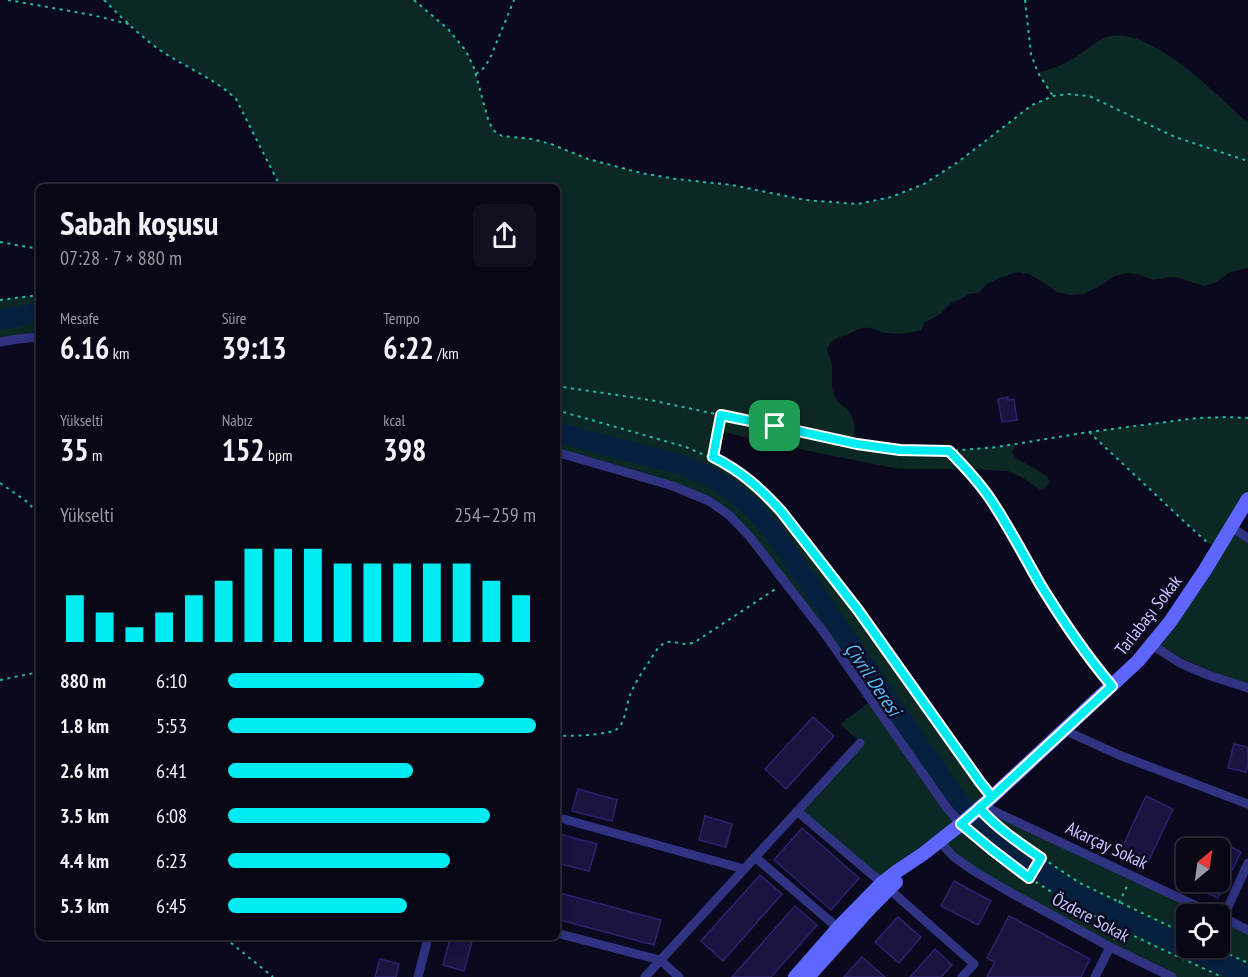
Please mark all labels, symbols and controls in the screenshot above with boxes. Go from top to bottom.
text: Sabah koşusu [60,201,218,244]
button: share [473,204,536,267]
text: 07:28 · 7 × 880 m [60,245,182,271]
text: Mesafe [60,308,99,328]
text: Süre [222,308,246,328]
text: Tempo [383,308,420,328]
text: 6.16 [60,328,109,367]
text: 39:13 [222,328,287,367]
text: 6:22 [383,328,434,367]
text: km [109,343,129,363]
text: /km [434,343,459,363]
pin [749,400,800,451]
icon: arrive [758,409,791,442]
text: Yükselti [60,410,103,430]
text: Nabız [222,410,253,430]
text: kcal [383,410,405,430]
text: 35 [60,430,89,469]
text: 152 [222,430,265,469]
text: 398 [383,430,426,469]
text: m [89,445,103,465]
text: bpm [265,445,292,465]
text: Yükselti [60,502,114,528]
text: 254–259 m [454,502,536,528]
street label: Tarlabaşı Sokak [1110,570,1186,660]
water label: Çivril Deresi [839,637,909,723]
text: 880 m [60,668,106,694]
text: 6:10 [156,668,187,694]
text: 1.8 km [60,713,109,739]
text: 5:53 [156,713,187,739]
text: 2.6 km [60,758,109,784]
text: 6:41 [156,758,187,784]
text: 3.5 km [60,803,109,829]
text: 6:08 [156,803,187,829]
street label: Akarçay Sokak [1062,816,1152,874]
north arrow [1176,838,1230,892]
map controls [1176,838,1230,958]
text: 4.4 km [60,848,109,874]
text: 6:23 [156,848,187,874]
street label: Özdere Sokak [1048,887,1134,947]
text: 5.3 km [60,893,109,919]
text: 6:45 [156,893,187,919]
button: locate [1176,904,1230,958]

